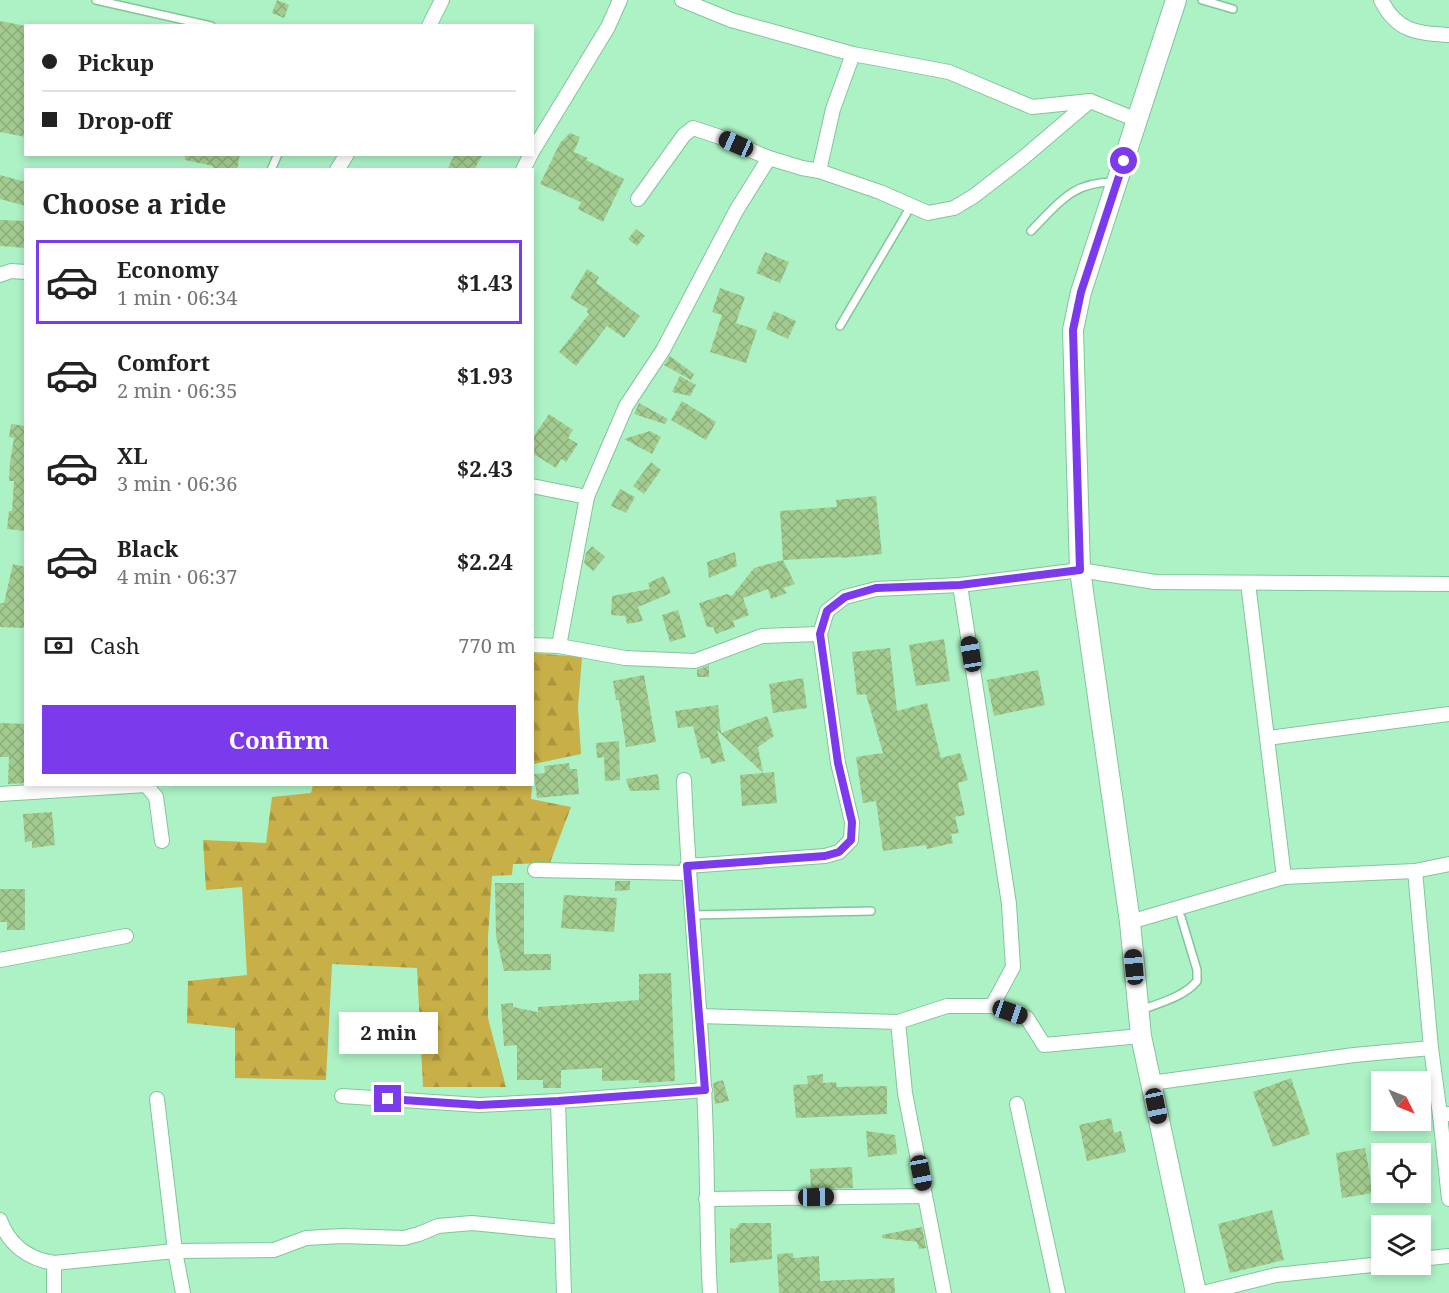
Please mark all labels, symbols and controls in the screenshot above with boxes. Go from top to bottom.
text: Pickup [78,47,154,77]
text: Drop-off [78,105,171,135]
car [716,128,756,160]
route start [1110,147,1137,174]
text: Choose a ride [42,185,227,222]
text: Economy [117,254,219,284]
icon: car [45,255,99,309]
text: $1.43 [457,267,513,297]
text: 1 min · 06:34 [117,284,237,311]
text: Comfort [117,347,210,377]
icon: car [45,348,99,402]
text: $1.93 [457,360,513,390]
text: 2 min · 06:35 [117,377,237,404]
text: XL [117,440,148,470]
icon: car [45,441,99,495]
text: $2.43 [457,453,513,483]
text: 3 min · 06:36 [117,470,237,497]
text: Black [117,533,178,563]
icon: car [45,534,99,588]
text: $2.24 [457,546,513,576]
text: 4 min · 06:37 [117,563,237,590]
icon: cash [42,629,75,662]
text: Cash [90,630,140,660]
text: 770 m [458,632,516,659]
car [959,635,983,673]
button: Confirm [42,705,516,774]
car [1123,948,1145,986]
car [990,998,1030,1026]
callout: 2 min [338,1012,438,1054]
text: 2 min [360,1019,417,1046]
north arrow [1371,1071,1431,1131]
map controls [1371,1071,1431,1275]
route end [374,1085,401,1112]
car [1143,1087,1169,1125]
button: locate [1371,1143,1431,1203]
car [909,1154,933,1192]
car [798,1188,834,1206]
button: layers [1371,1215,1431,1275]

